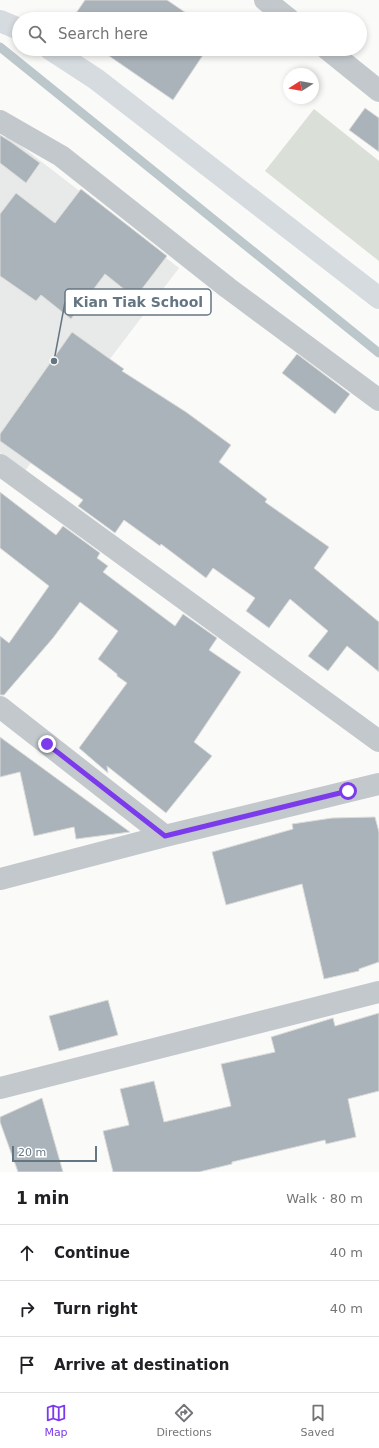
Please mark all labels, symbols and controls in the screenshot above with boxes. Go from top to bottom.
search box [12,12,367,56]
icon: search [26,23,48,45]
text: Search here [58,25,148,43]
north arrow [283,68,319,104]
callout: Kian Tiak School [65,289,211,315]
text: Kian Tiak School [73,294,203,310]
route end [38,735,56,753]
route start [339,782,357,800]
scale bar [12,1144,97,1163]
text: 20 m [18,1146,46,1159]
text: 1 min [16,1188,69,1208]
text: Walk · 80 m [286,1191,363,1206]
icon: ahead [16,1242,38,1264]
text: Continue [54,1244,130,1262]
text: 40 m [330,1245,363,1260]
icon: right [16,1298,38,1320]
text: Turn right [54,1300,138,1318]
text: 40 m [330,1301,363,1316]
icon: arrive [16,1354,38,1376]
text: Arrive at destination [54,1356,229,1374]
tab: Map [44,1402,68,1439]
tab: Directions [156,1402,212,1439]
tab: Saved [301,1402,335,1439]

